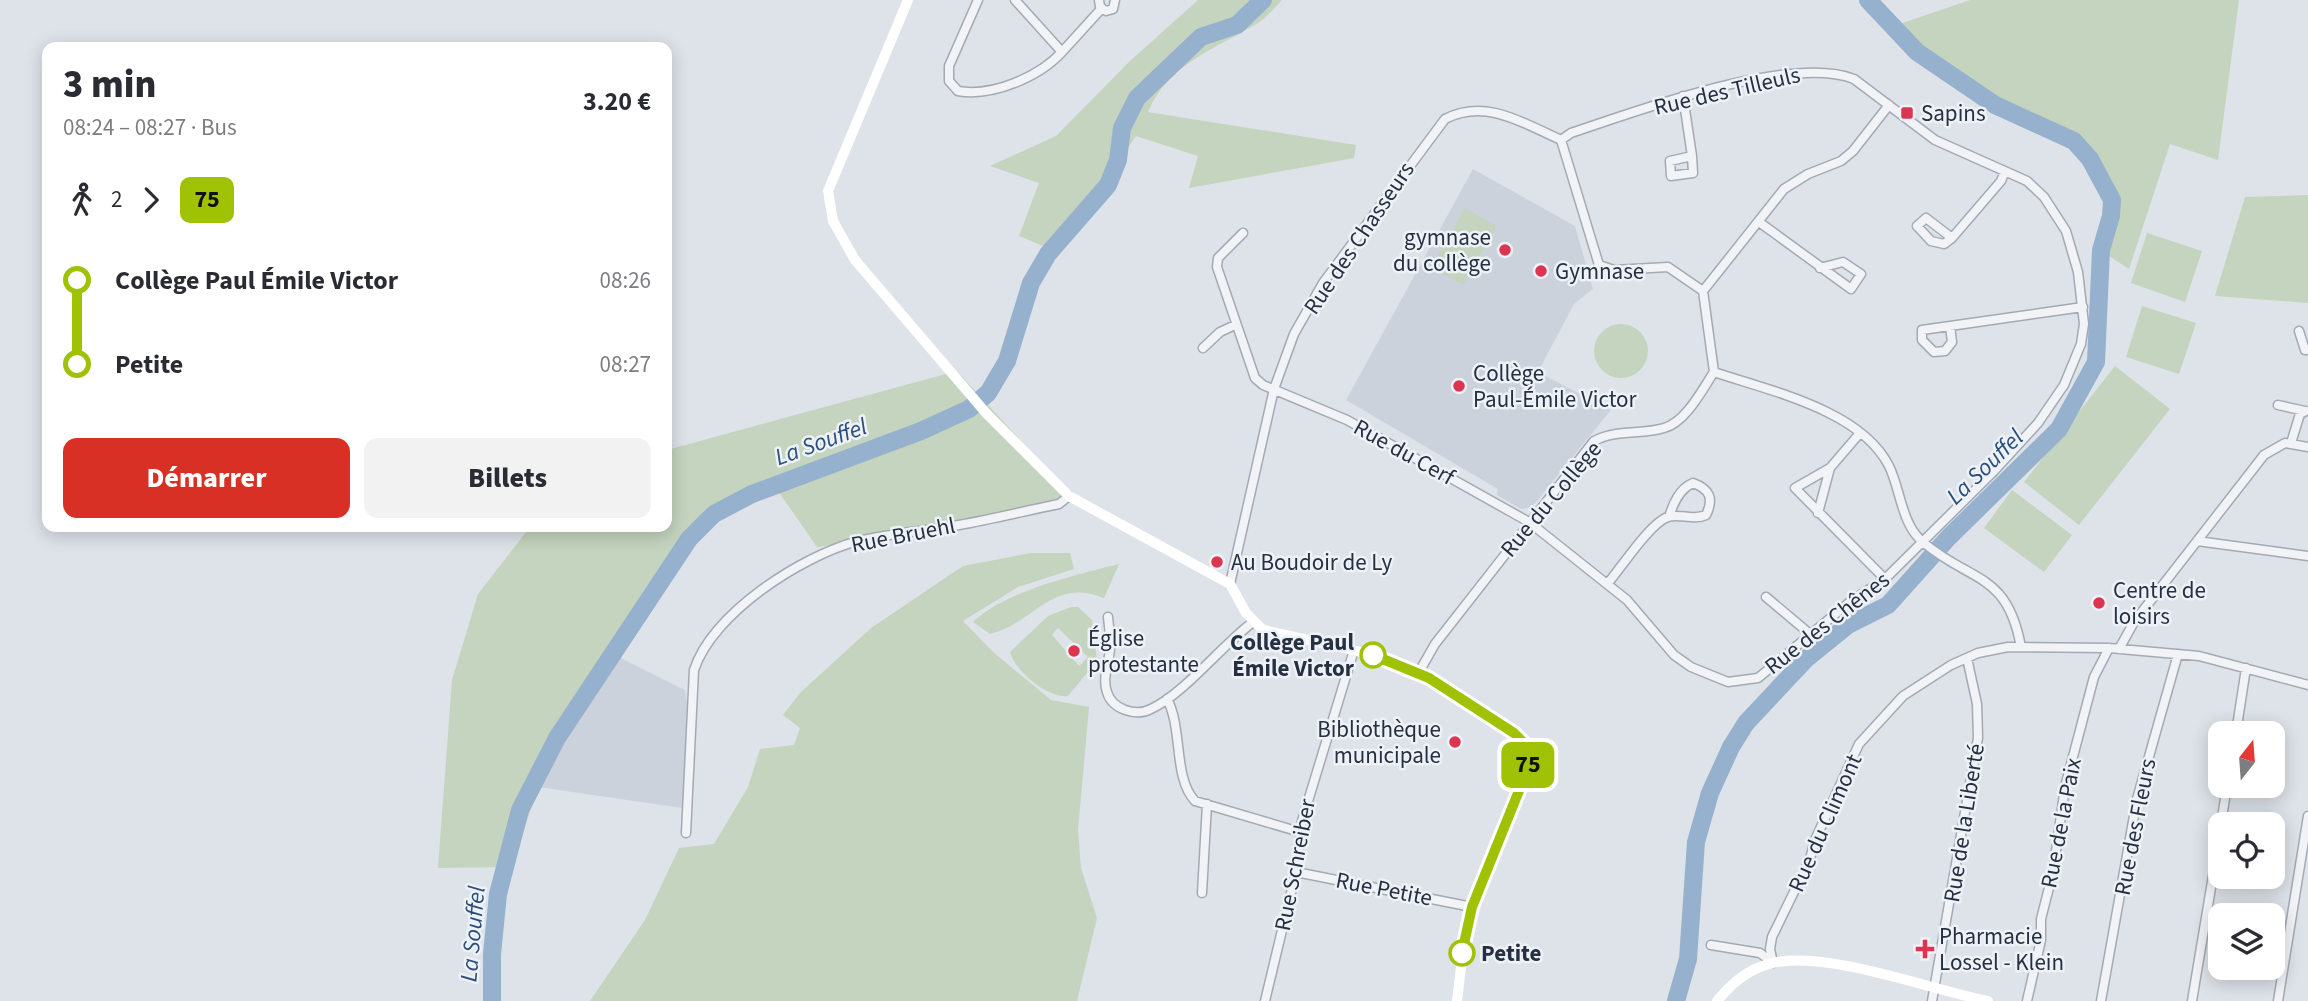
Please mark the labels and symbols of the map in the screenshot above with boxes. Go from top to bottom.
street label: Rue des Tilleuls [1651,58,1803,124]
place label: Sapins [1921,97,1986,130]
marker: Sapins [1899,105,1915,121]
street label: Rue des Chasseurs [1296,155,1422,321]
place label: gymnase du collège [1393,221,1491,280]
marker: gymnase du collège [1497,242,1513,258]
place label: Gymnase [1555,255,1644,288]
marker: Gymnase [1533,263,1549,279]
place label: Collège Paul-Émile Victor [1473,357,1638,416]
marker: Collège Paul-Émile Victor [1451,378,1467,394]
water label: La Souffel [770,409,872,475]
street label: Rue du Cerf [1348,411,1462,494]
water label: La Souffel [1938,421,2032,513]
street label: Rue du Collège [1493,434,1609,564]
street label: Rue Bruehl [848,509,958,561]
place label: Au Boudoir de Ly [1231,546,1393,579]
marker: Au Boudoir de Ly [1209,554,1225,570]
street label: Rue des Chênes [1757,564,1897,682]
place label: Centre de loisirs [2113,574,2206,633]
marker: Centre de loisirs [2091,595,2107,611]
place label: Église protestante [1088,622,1199,681]
place label: Collège Paul Émile Victor [1230,626,1355,685]
marker: Collège Paul Émile Victor [1360,642,1386,668]
marker: Église protestante [1066,643,1082,659]
place label: Bibliothèque municipale [1317,713,1441,772]
north arrow [2208,721,2286,798]
marker: Bibliothèque municipale [1447,734,1463,750]
street label: Rue de la Liberté [1935,741,1993,905]
line badge: 75 [1496,742,1560,788]
street label: Rue du Climont [1780,748,1870,897]
street label: Rue de la Paix [2032,755,2090,891]
street label: Rue des Fleurs [2106,756,2164,898]
street label: Rue Schreiber [1266,795,1324,934]
street label: Rue Petite [1333,863,1435,915]
water label: La Souffel [451,885,495,983]
place label: Pharmacie Lossel - Klein [1939,920,2064,979]
place label: Petite [1481,937,1541,970]
marker: Petite [1449,940,1475,966]
marker: Pharmacie Lossel - Klein [1917,941,1933,957]

